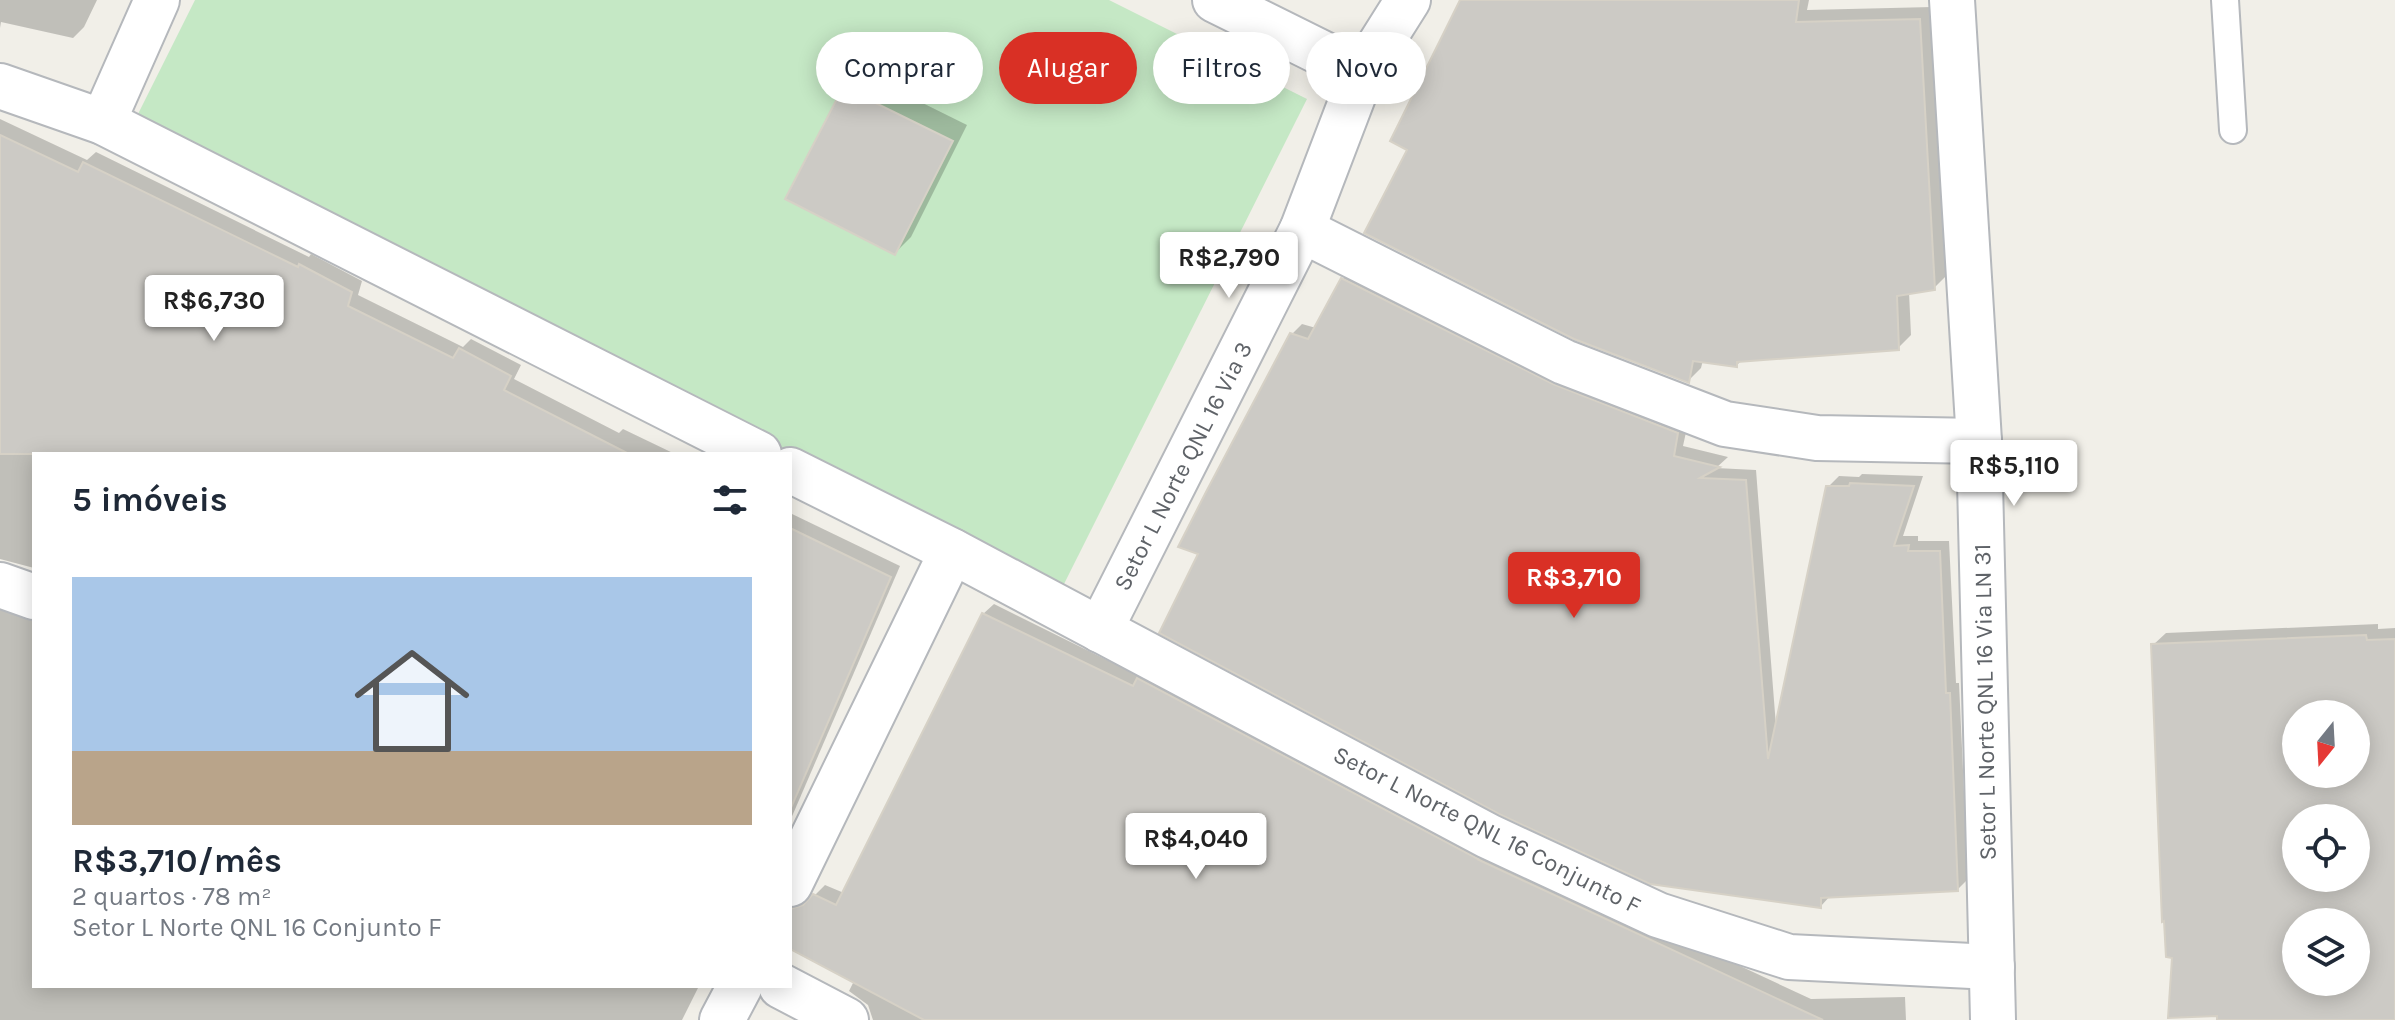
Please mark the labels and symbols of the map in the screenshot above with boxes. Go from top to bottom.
pin: R$2,790 [1155,232,1303,300]
pin: R$6,730 [140,275,288,343]
street label: Setor L Norte QNL 16 Via 3 [1108,337,1258,595]
pin: R$5,110 [1940,440,2088,508]
street label: Setor L Norte QNL 16 Via LN 31 [1968,543,2002,861]
pin: R$3,710 [1500,552,1648,620]
north arrow [2282,700,2370,788]
street label: Setor L Norte QNL 16 Conjunto F [1329,740,1645,920]
pin: R$4,040 [1122,813,1270,881]

